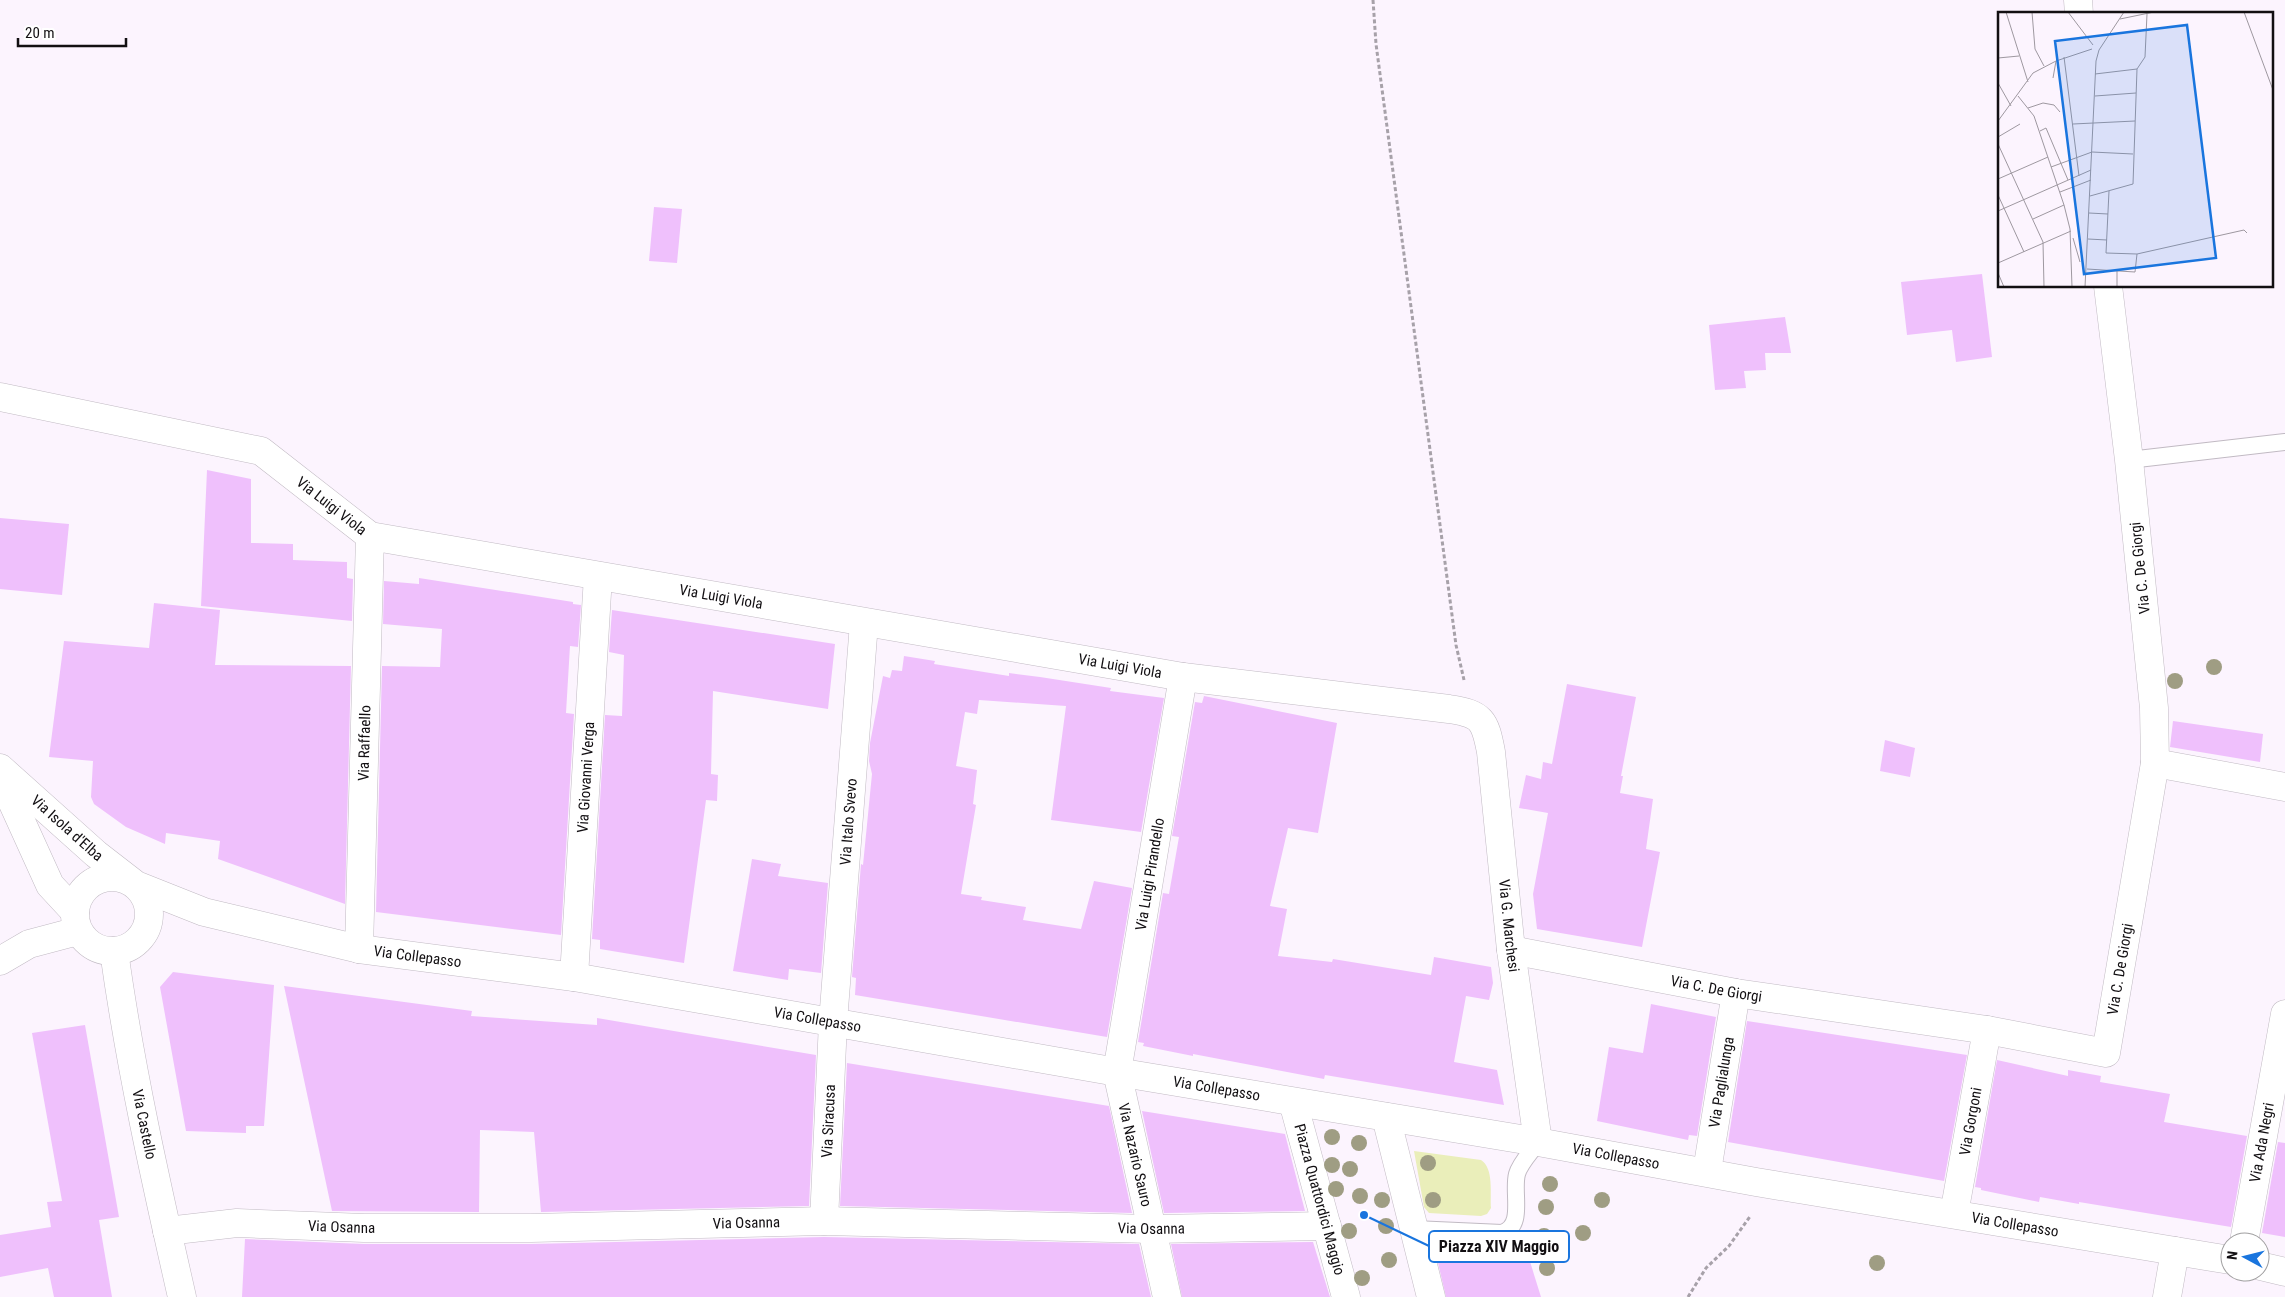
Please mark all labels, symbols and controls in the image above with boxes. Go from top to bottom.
inset map [1998,12,2272,288]
scale bar [18,15,125,47]
text: 20 m [25,24,55,42]
street label: Via Luigi Viola [293,473,370,539]
street label: Via C. De Giorgi [2126,521,2154,615]
street label: Via Luigi Viola [678,581,764,613]
street label: Via Luigi Viola [1077,650,1163,682]
street label: Via Raffaello [354,705,374,781]
street label: Via Giovanni Verga [574,721,598,833]
street label: Via Italo Svevo [836,778,861,866]
street label: Via Isola d'Elba [27,791,106,865]
street label: Via Luigi Pirandello [1132,817,1168,932]
street label: Via G. Marchesi [1495,878,1523,973]
street label: Via C. De Giorgi [2104,922,2137,1016]
street label: Via Collepasso [373,942,462,971]
street label: Via C. De Giorgi [1669,972,1763,1006]
street label: Via Collepasso [772,1003,863,1036]
street label: Via Paglialunga [1705,1035,1738,1129]
street label: Via Collepasso [1172,1072,1262,1105]
street label: Via Siracusa [818,1084,839,1158]
street label: Via Gorgoni [1956,1086,1986,1157]
street label: Via Castello [128,1088,160,1161]
street label: Via Nazario Sauro [1114,1101,1156,1209]
street label: Via Ada Negri [2246,1101,2278,1184]
street label: Piazza Quattordici Maggio [1290,1122,1349,1277]
street label: Via Collepasso [1571,1139,1661,1173]
street label: Via Collepasso [1970,1209,2060,1241]
street label: Via Osanna [713,1213,780,1233]
street label: Via Osanna [307,1217,375,1237]
street label: Via Osanna [1117,1219,1185,1238]
callout: Piazza XIV Maggio [1429,1231,1569,1262]
north arrow [2220,1232,2270,1282]
text: Piazza XIV Maggio [1439,1237,1559,1256]
text: N [2224,1250,2241,1261]

